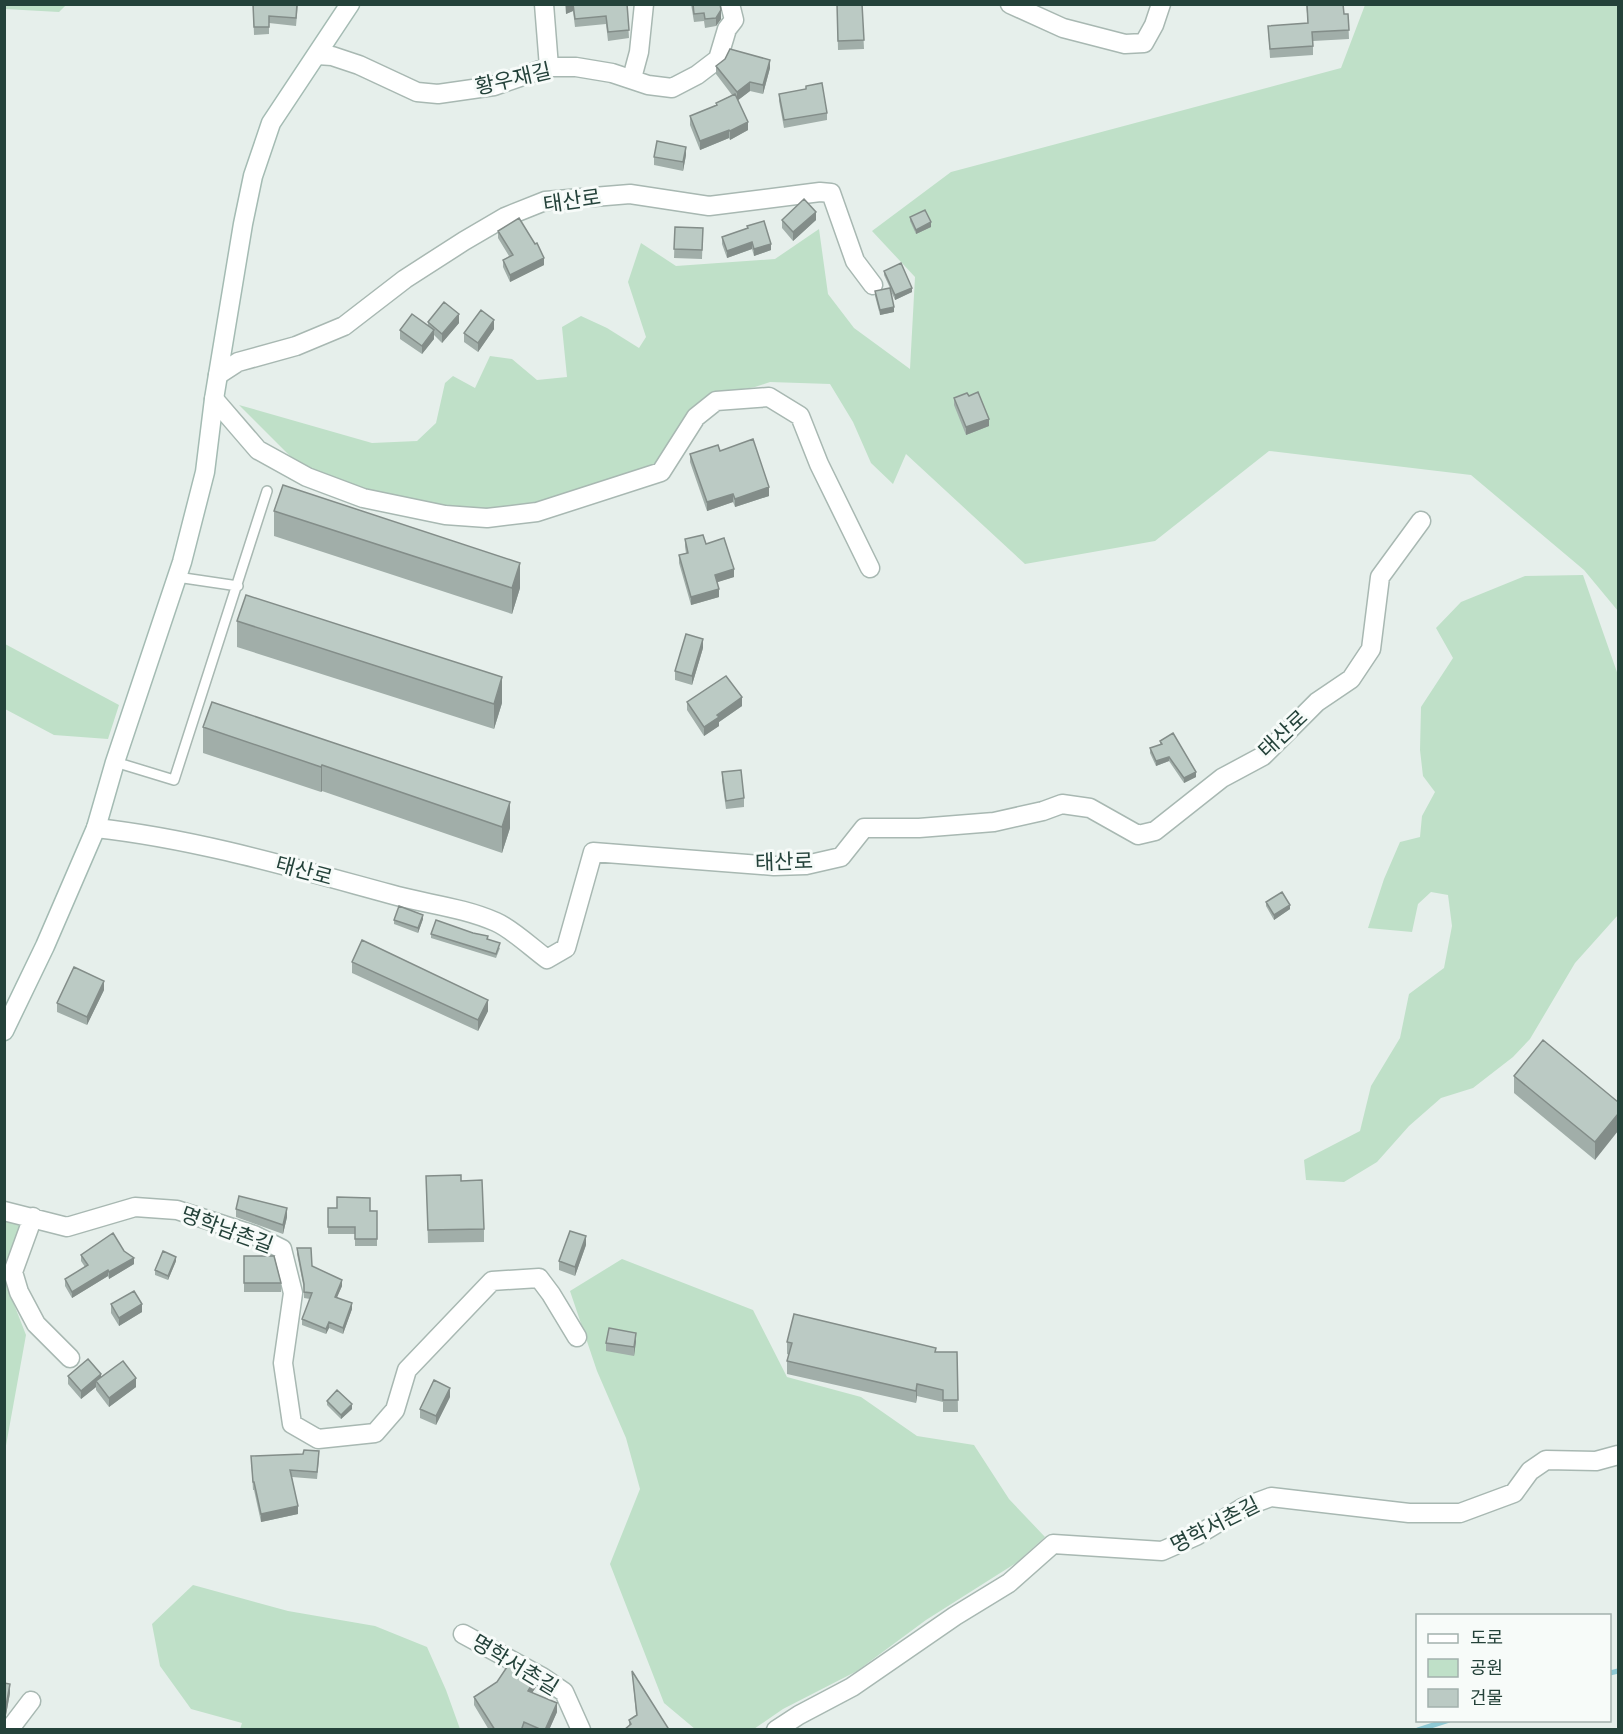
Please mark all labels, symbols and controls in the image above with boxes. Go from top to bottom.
street label: 황우재길 [473,59,553,99]
street label: 태산로 [542,185,602,217]
street label: 태산로 [1254,705,1312,763]
street label: 태산로 [755,849,813,875]
street label: 태산로 [273,852,335,890]
street label: 명학남촌길 [178,1202,276,1258]
street label: 명학서촌길 [1167,1492,1263,1558]
legend [1416,1614,1611,1722]
text: 도로 [1470,1627,1503,1648]
street label: 명학서촌길 [467,1630,563,1700]
text: 공원 [1470,1657,1503,1678]
text: 건물 [1470,1687,1503,1708]

